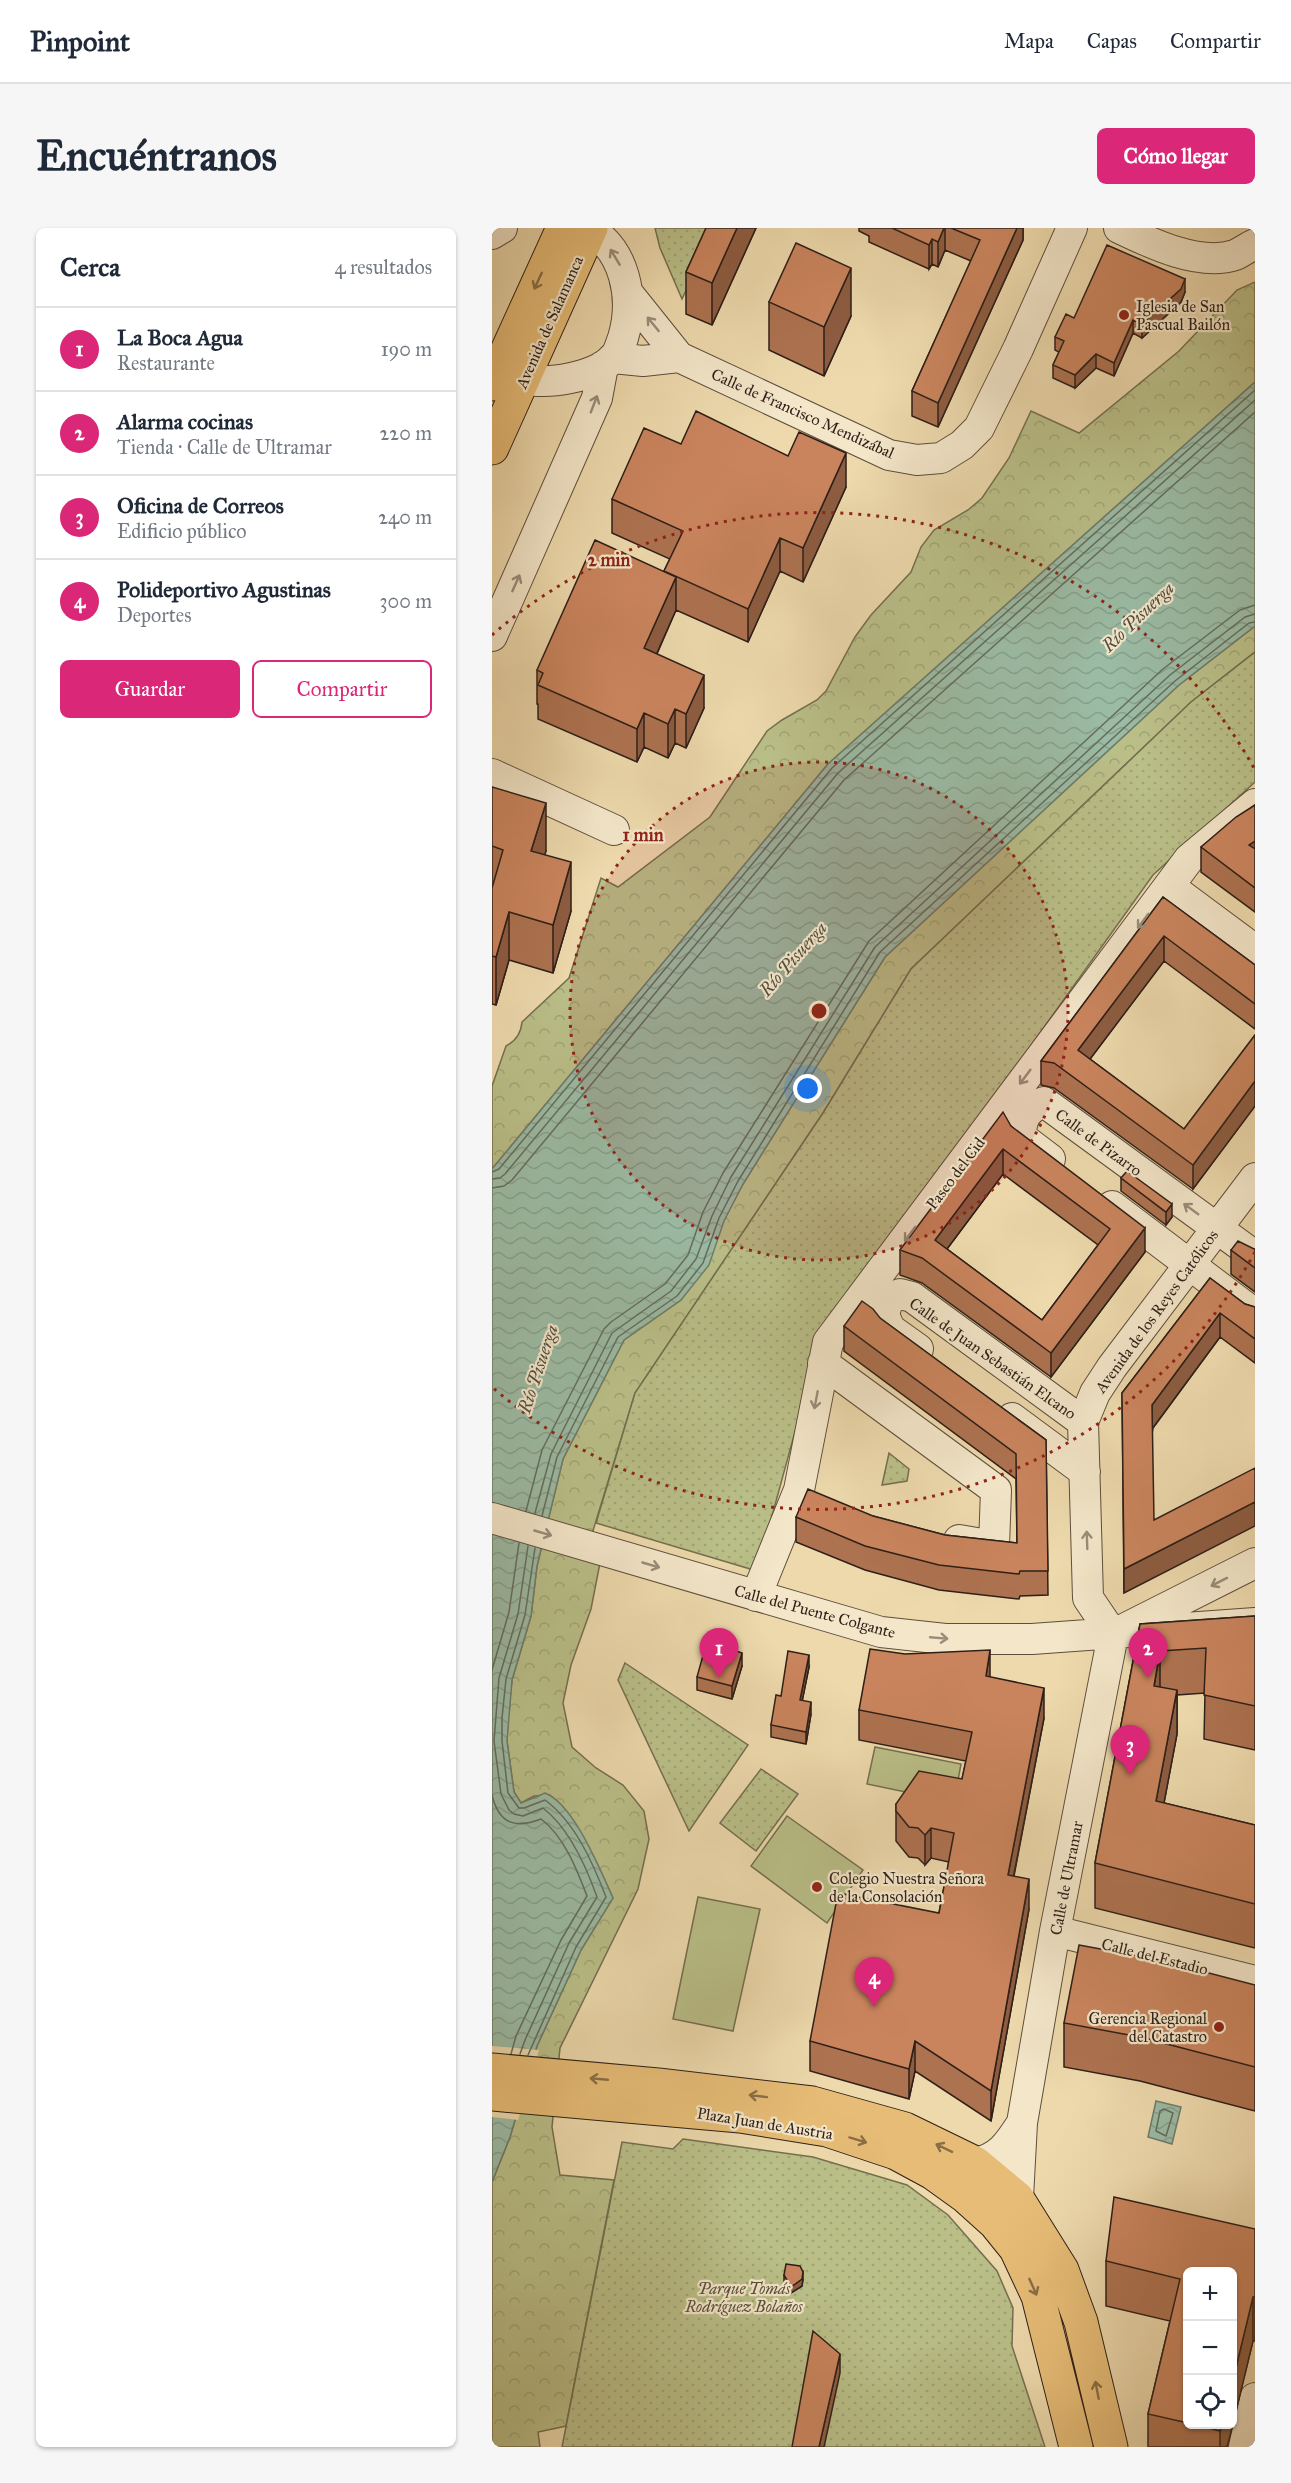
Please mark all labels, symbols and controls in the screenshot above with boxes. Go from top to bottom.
text: Pinpoint [30,24,130,59]
text: Mapa [1004,28,1054,54]
text: Capas [1087,28,1137,54]
text: Compartir [1170,28,1261,54]
button: Cómo llegar [1097,128,1255,184]
text: Encuéntranos [36,130,277,182]
one-way arrow [609,249,621,266]
text: Cerca [60,251,120,283]
street label: Avenida de Salamanca [511,253,587,392]
text: 4 resultados [334,255,432,279]
one-way arrow [532,272,544,290]
place label: Iglesia de San Pascual Bailón [1136,297,1230,334]
marker: Iglesia de San Pascual Bailón [1117,308,1131,322]
one-way arrow [647,316,660,332]
text: La Boca Agua [117,324,243,351]
text: 1 [76,337,83,361]
text: 190 m [381,337,432,361]
text: Restaurante [117,351,215,375]
street label: Calle de Francisco Mendizábal [708,364,898,463]
one-way arrow [589,396,600,414]
text: Alarma cocinas [117,408,253,435]
text: 2 [75,421,84,445]
text: 220 m [380,421,432,445]
text: Tienda · Calle de Ultramar [117,435,332,459]
text: Oficina de Correos [117,492,284,519]
text: 3 [76,505,84,529]
text: 240 m [378,505,432,529]
text: Edificio público [117,519,247,543]
text: 2 min [588,549,631,571]
one-way arrow [511,574,522,592]
text: Polideportivo Agustinas [117,576,331,603]
water label: Río Pisuerga [1097,577,1179,657]
text: 4 [74,589,85,613]
text: 300 m [380,589,432,613]
text: Deportes [117,603,192,627]
button: Guardar [60,660,240,718]
button: Compartir [252,660,432,718]
text: 1 min [623,824,664,846]
one-way arrow [1136,913,1149,929]
water label: Río Pisuerga [754,917,832,1001]
centre of rings [809,1001,829,1021]
one-way arrow [1019,1068,1032,1084]
your location [793,1074,822,1103]
street label: Calle de Pizarro [1052,1105,1146,1180]
street label: Paseo del Cid [922,1133,989,1213]
one-way arrow [1183,1203,1199,1216]
one-way arrow [903,1225,916,1241]
street label: Avenida de los Reyes Católicos [1090,1226,1222,1397]
street label: Calle de Juan Sebastián Elcano [905,1293,1080,1424]
water label: Río Pisuerga [513,1322,563,1417]
one-way arrow [810,1390,821,1409]
one-way arrow [534,1528,553,1539]
one-way arrow [1081,1530,1092,1550]
one-way arrow [641,1560,660,1571]
one-way arrow [1210,1576,1228,1588]
street label: Calle del Puente Colgante [732,1581,898,1643]
pin: 1 [700,1628,738,1678]
pin: 2 [1128,1628,1168,1678]
one-way arrow [928,1633,948,1644]
pin: 3 [1110,1726,1150,1775]
street label: Calle de Ultramar [1046,1819,1087,1937]
place label: Colegio Nuestra Señora de la Consolación [829,1869,984,1906]
marker: Colegio Nuestra Señora de la Consolación [810,1880,824,1894]
street label: Calle del Estadio [1100,1934,1210,1979]
pin: 4 [854,1958,893,2007]
place label: Gerencia Regional del Catastro [1089,2009,1208,2046]
marker: Gerencia Regional del Catastro [1212,2020,1226,2034]
one-way arrow [590,2074,610,2085]
one-way arrow [748,2090,768,2101]
street label: Plaza Juan de Austria [695,2103,834,2145]
one-way arrow [848,2135,867,2146]
one-way arrow [936,2141,954,2153]
map controls [1183,2267,1237,2429]
button: + [1183,2267,1237,2321]
one-way arrow [1028,2277,1040,2295]
park label: Parque Tomás Rodríguez Bolaños [684,2279,803,2316]
button: − [1183,2321,1237,2375]
button: locate [1183,2375,1237,2429]
one-way arrow [1091,2381,1102,2401]

